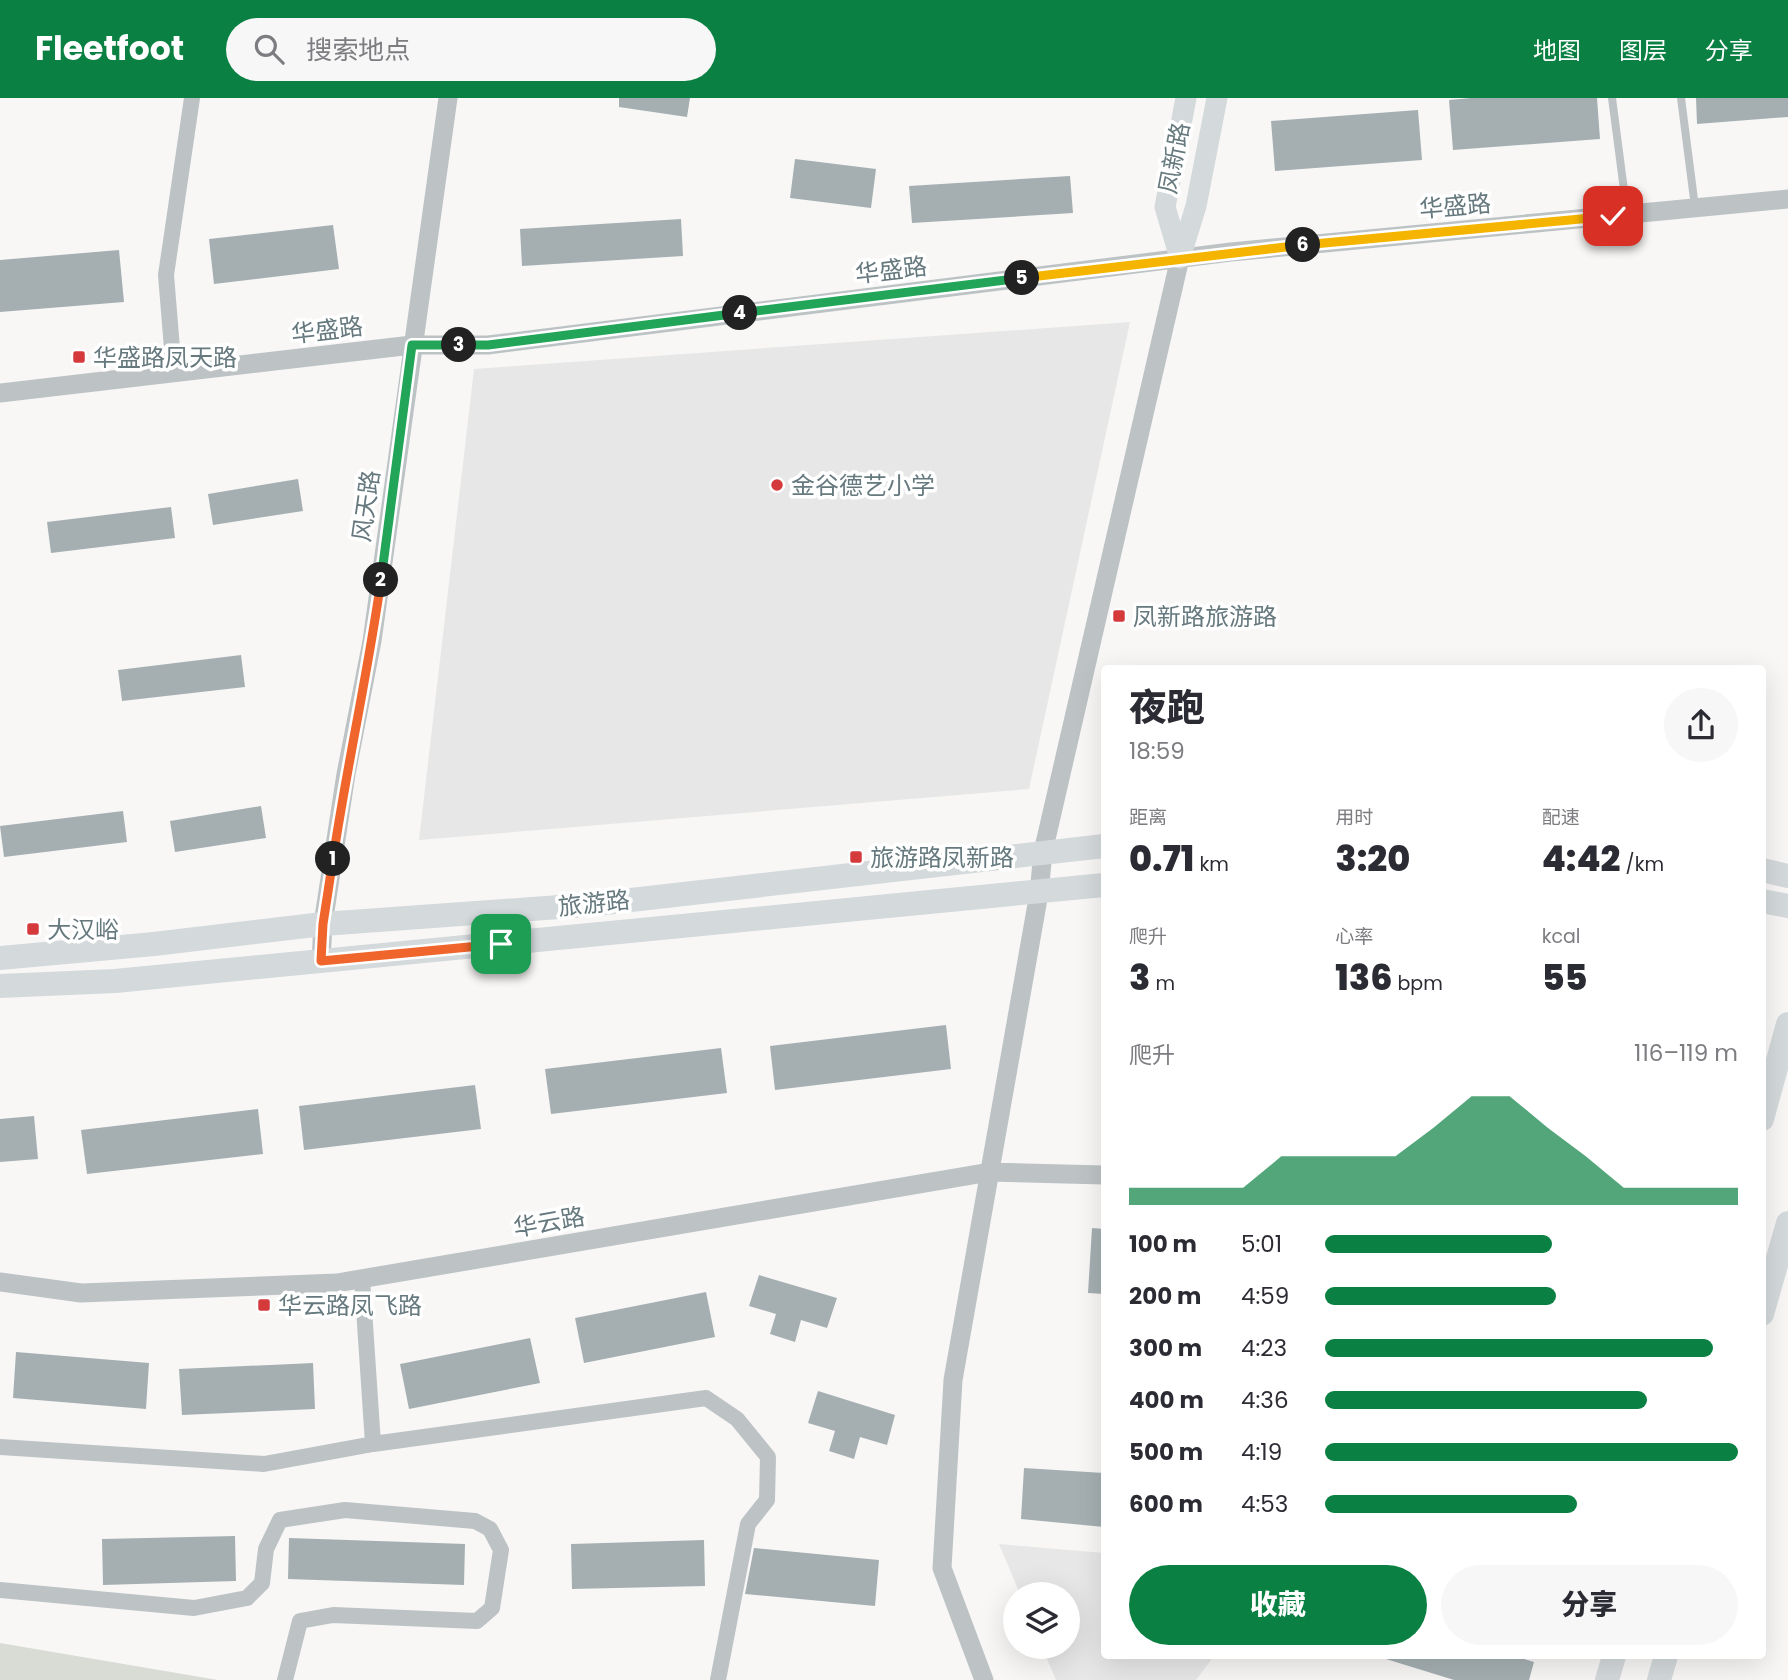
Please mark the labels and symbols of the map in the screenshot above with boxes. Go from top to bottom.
street label: 凤新路 [1151,120,1197,196]
street label: 华盛路 [1418,186,1492,226]
pin [1583,186,1643,246]
pin: 6 [1286,228,1320,262]
street label: 华盛路 [853,249,929,291]
pin: 5 [1004,260,1040,296]
pin: 4 [722,296,758,330]
street label: 华盛路 [289,309,365,351]
pin: 3 [442,328,476,362]
place label: 华盛路凤天路 [93,341,237,374]
marker: 华盛路凤天路 [71,349,87,365]
street label: 风天路 [345,468,387,544]
place label: 金谷德艺小学 [791,469,935,502]
marker: 金谷德艺小学 [769,477,785,493]
pin: 2 [364,562,398,598]
place label: 凤新路旅游路 [1133,600,1277,633]
marker: 凤新路旅游路 [1111,608,1127,624]
place label: 旅游路凤新路 [870,841,1014,874]
pin: 1 [316,842,350,876]
marker: 旅游路凤新路 [848,849,864,865]
street label: 旅游路 [556,883,632,923]
place label: 大汉峪 [47,913,119,946]
pin [471,914,531,974]
marker: 大汉峪 [25,921,41,937]
street label: 华云路 [511,1199,587,1245]
place label: 华云路凤飞路 [278,1289,422,1322]
marker: 华云路凤飞路 [256,1297,272,1313]

